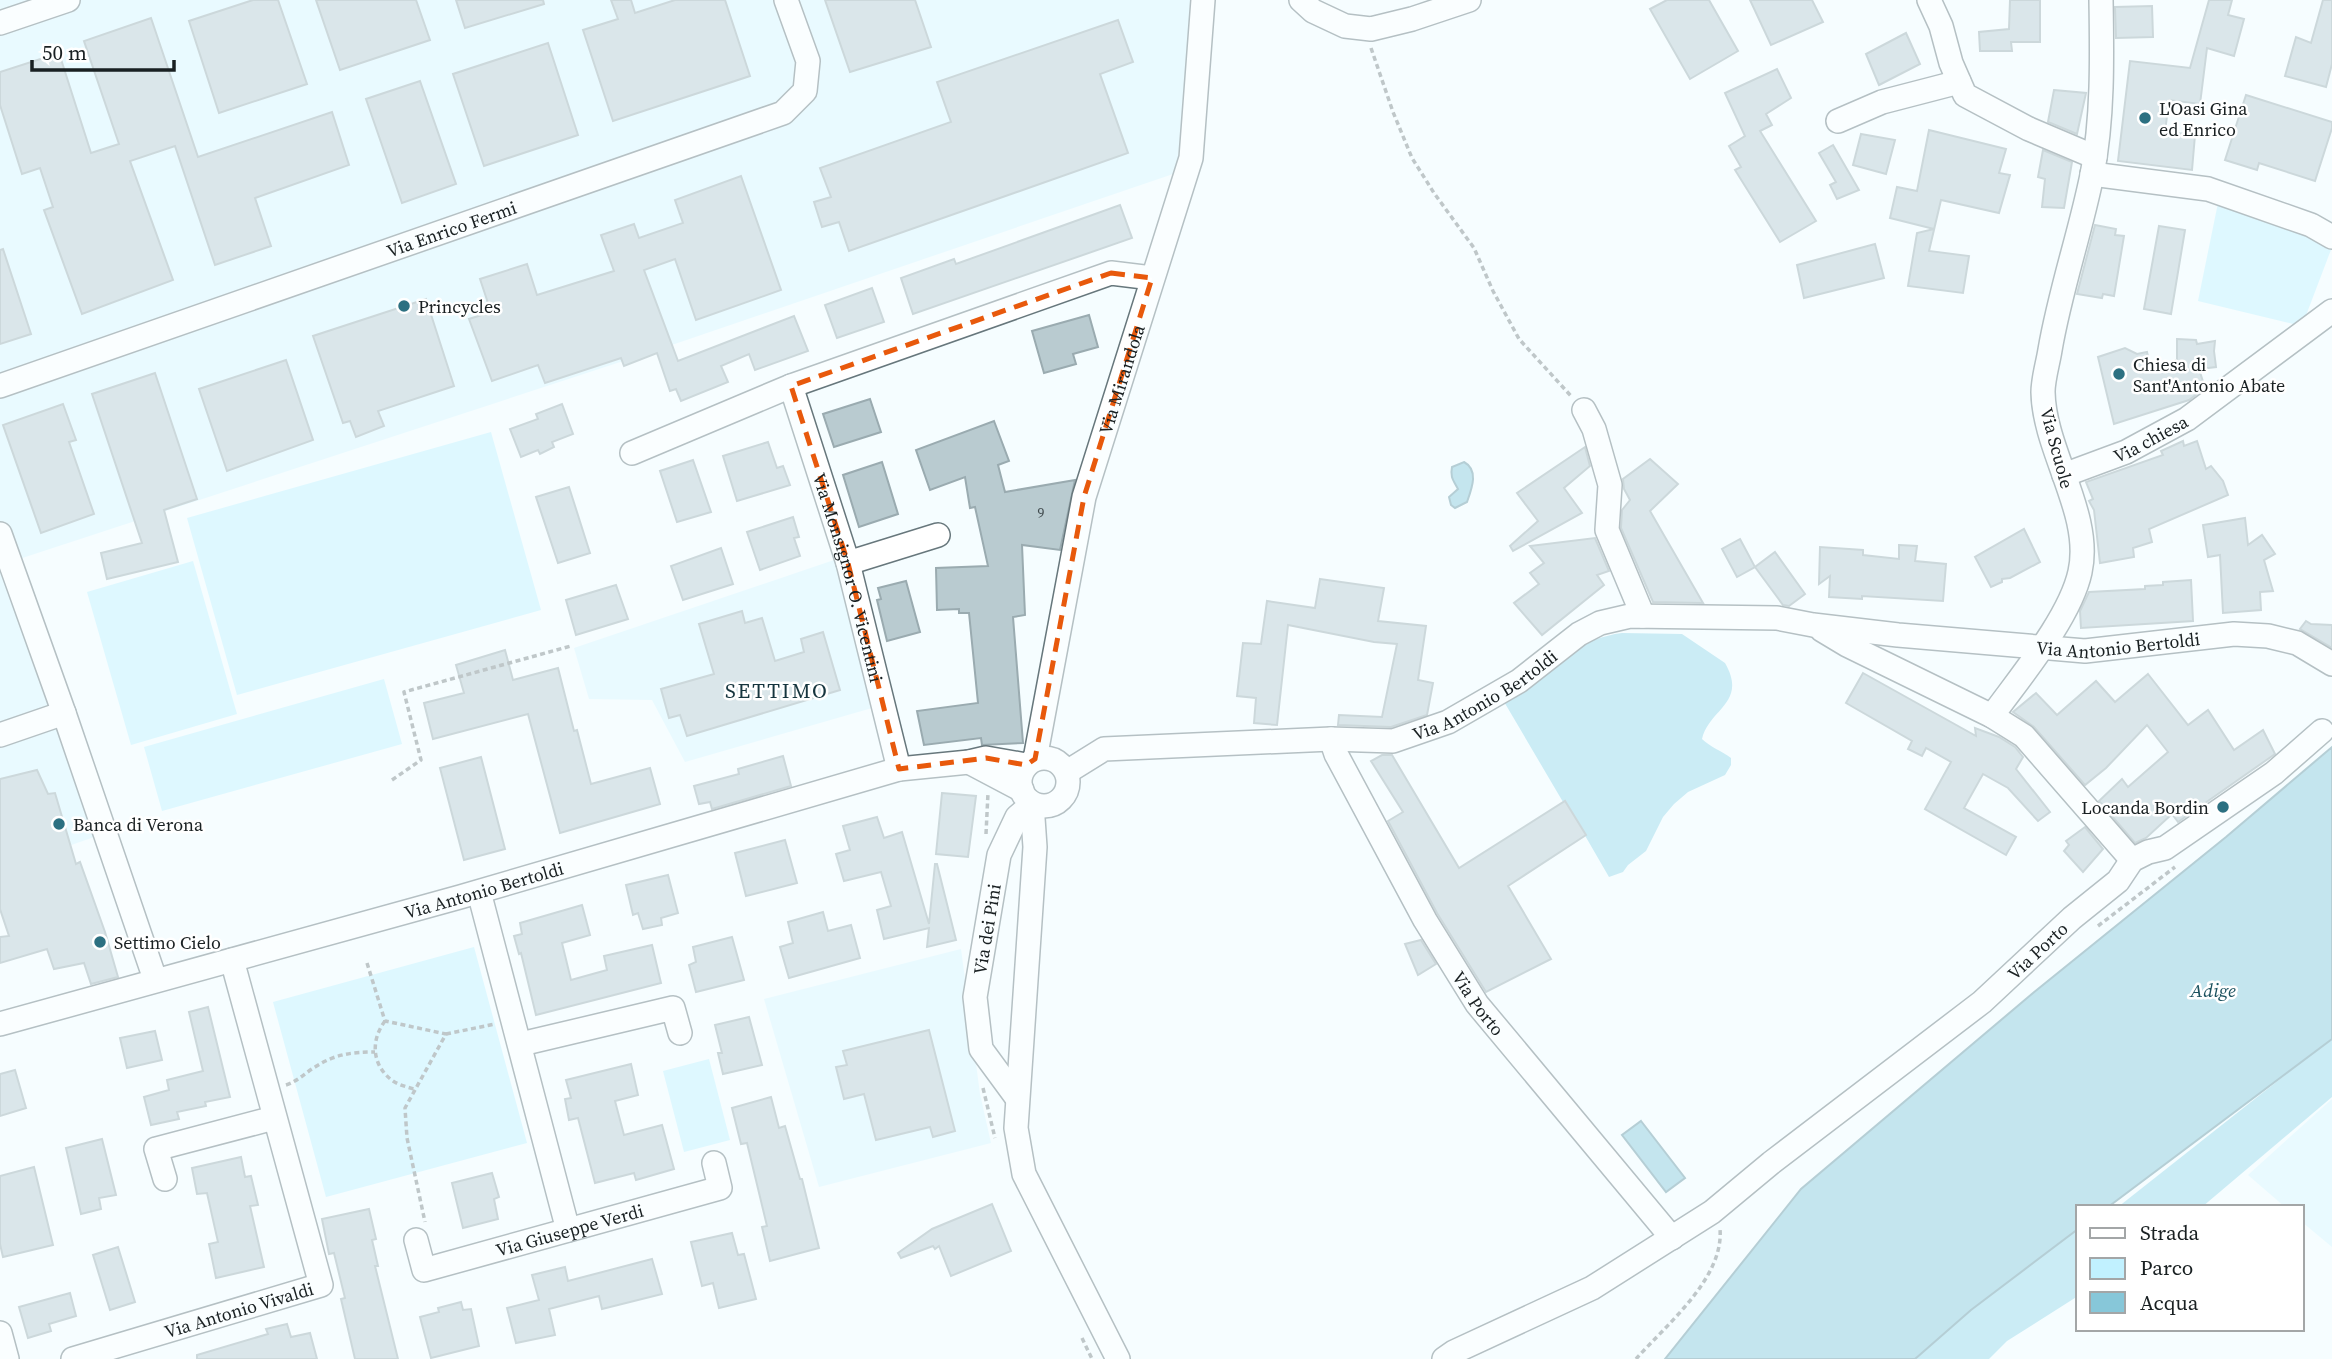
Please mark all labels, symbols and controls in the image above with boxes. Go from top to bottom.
scale bar [32,28,173,72]
text: 50 m [42,38,87,67]
place label: L'Oasi Gina ed Enrico [2159,96,2248,142]
marker: L'Oasi Gina ed Enrico [2137,110,2153,126]
street label: Via Enrico Fermi [383,194,520,263]
place label: Princycles [418,294,501,319]
marker: Princycles [396,298,412,314]
street label: Via Mirandola [1092,321,1150,437]
place label: Chiesa di Sant'Antonio Abate [2133,352,2285,398]
marker: Chiesa di Sant'Antonio Abate [2111,366,2127,382]
street label: Via Scuole [2034,405,2080,491]
street label: Via chiesa [2110,408,2193,468]
street label: Via Monsignor O. Vicentini [807,469,890,685]
house number: 9 [1038,503,1045,523]
street label: Via Antonio Bertoldi [2035,625,2201,664]
street label: Via Antonio Bertoldi [1409,643,1562,746]
district label: SETTIMO [725,676,829,705]
place label: Locanda Bordin [2081,795,2209,820]
marker: Locanda Bordin [2215,799,2231,815]
place label: Banca di Verona [73,812,204,837]
marker: Banca di Verona [51,816,67,832]
street label: Via Antonio Bertoldi [401,855,566,924]
street label: Via dei Pini [967,882,1006,976]
street label: Via Porto [2002,916,2073,985]
place label: Settimo Cielo [114,930,221,955]
marker: Settimo Cielo [92,934,108,950]
street label: Via Porto [1447,966,1510,1041]
water label: Adige [2189,977,2236,1003]
street label: Via Giuseppe Verdi [493,1197,646,1262]
legend [2076,1205,2304,1331]
text: Strada [2140,1218,2199,1247]
text: Parco [2140,1253,2193,1282]
street label: Via Antonio Vivaldi [161,1275,316,1344]
text: Acqua [2140,1288,2199,1317]

